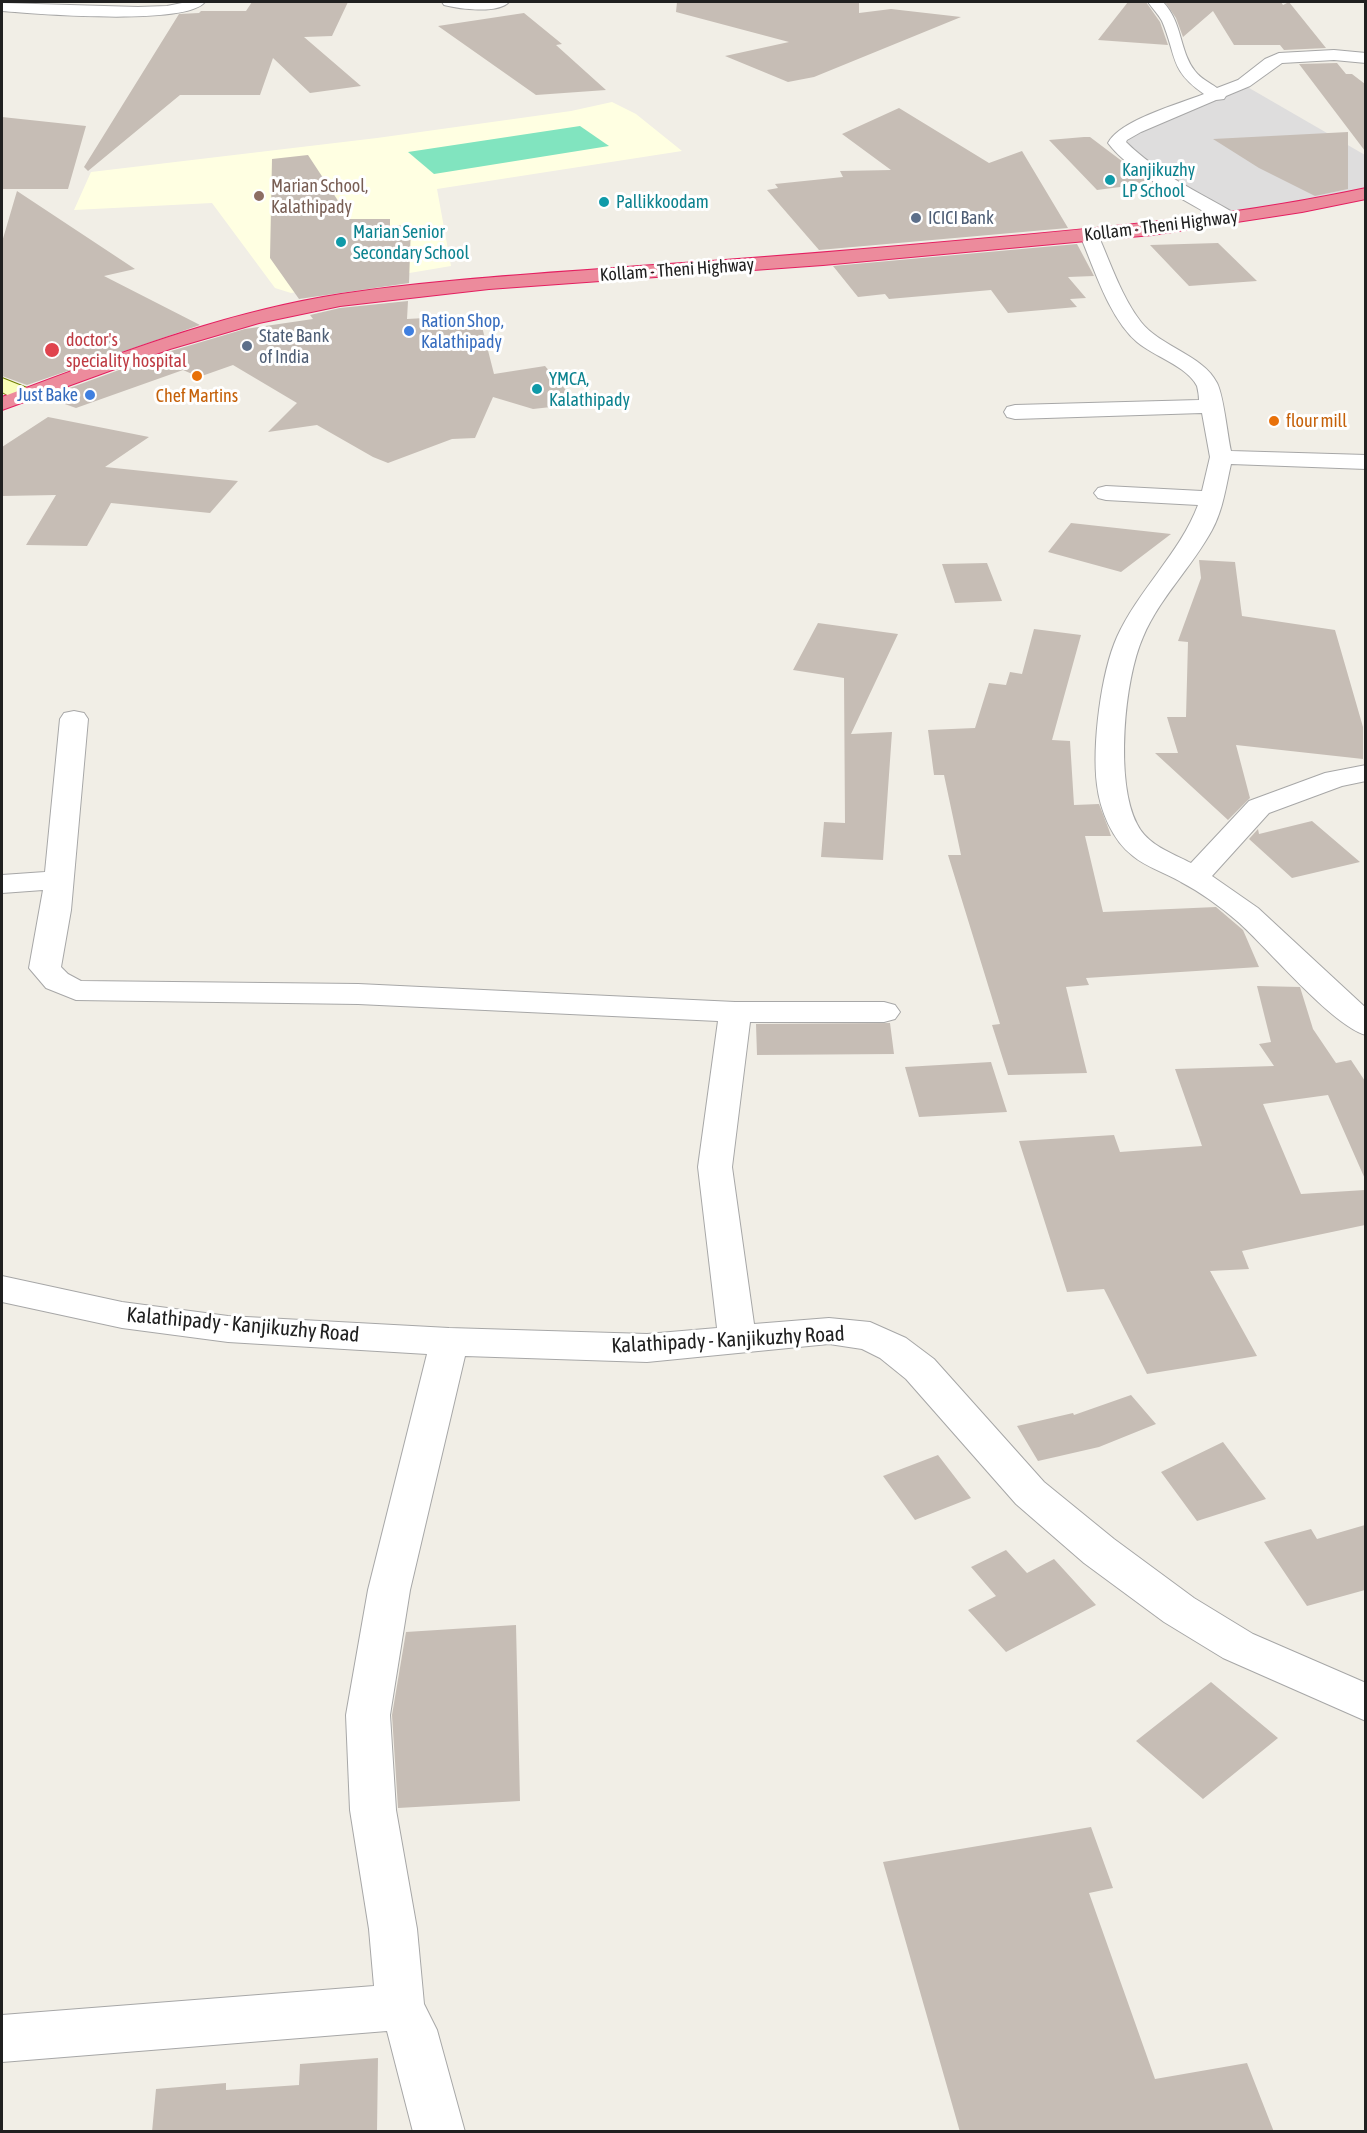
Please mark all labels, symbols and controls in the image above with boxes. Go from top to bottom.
place label: Kanjikuzhy LP School [1122,159,1195,201]
marker: Kanjikuzhy LP School [1103,173,1117,187]
place label: Marian School, Kalathipady [271,175,368,218]
marker: Marian School, Kalathipady [252,189,266,203]
place label: Pallikkoodam [616,191,709,213]
marker: Pallikkoodam [597,195,611,209]
street label: Kollam - Theni Highway [1083,206,1239,246]
place label: ICICI Bank [928,207,994,229]
marker: ICICI Bank [909,211,923,225]
place label: Marian Senior Secondary School [353,221,469,264]
marker: Marian Senior Secondary School [334,235,348,249]
street label: Kollam - Theni Highway [599,254,755,286]
place label: Ration Shop, Kalathipady [421,310,504,352]
marker: Ration Shop, Kalathipady [402,324,416,338]
place label: State Bank of India [259,325,329,368]
place label: doctor's speciality hospital [66,329,187,372]
marker: State Bank of India [240,339,254,353]
marker: doctor's speciality hospital [43,341,61,359]
place label: YMCA, Kalathipady [549,368,630,410]
marker: Chef Martins [190,369,204,383]
marker: YMCA, Kalathipady [530,382,544,396]
place label: Just Bake [17,384,78,406]
place label: Chef Martins [156,385,238,407]
marker: Just Bake [83,388,97,402]
place label: flour mill [1286,410,1347,432]
marker: flour mill [1267,414,1281,428]
street label: Kalathipady - Kanjikuzhy Road [126,1302,360,1348]
street label: Kalathipady - Kanjikuzhy Road [611,1321,845,1359]

